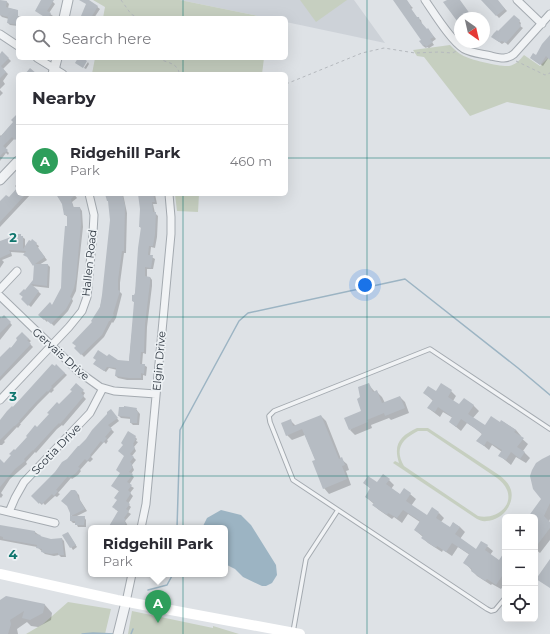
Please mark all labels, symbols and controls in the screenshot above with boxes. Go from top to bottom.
north arrow [454,12,490,48]
search box [16,16,288,60]
icon: search [30,27,52,49]
text: Search here [62,29,151,48]
text: Nearby [32,88,96,108]
text: Ridgehill Park [70,143,180,162]
text: A [40,153,50,169]
text: 460 m [230,153,272,169]
text: Park [70,162,100,178]
text: 2 [9,229,17,245]
street label: Hallen Road [79,229,99,297]
your location [355,275,375,295]
street label: Gervais Drive [30,325,93,384]
street label: Elgin Drive [149,330,169,391]
text: 3 [8,388,17,404]
street label: Scotia Drive [28,420,84,477]
map controls [502,514,538,622]
button: + [502,514,538,550]
popup [88,525,228,577]
text: Ridgehill Park [103,534,213,553]
text: 4 [9,546,18,562]
button: − [502,550,538,586]
text: Park [103,553,133,569]
button: locate [502,586,538,622]
pin: A [145,590,171,623]

